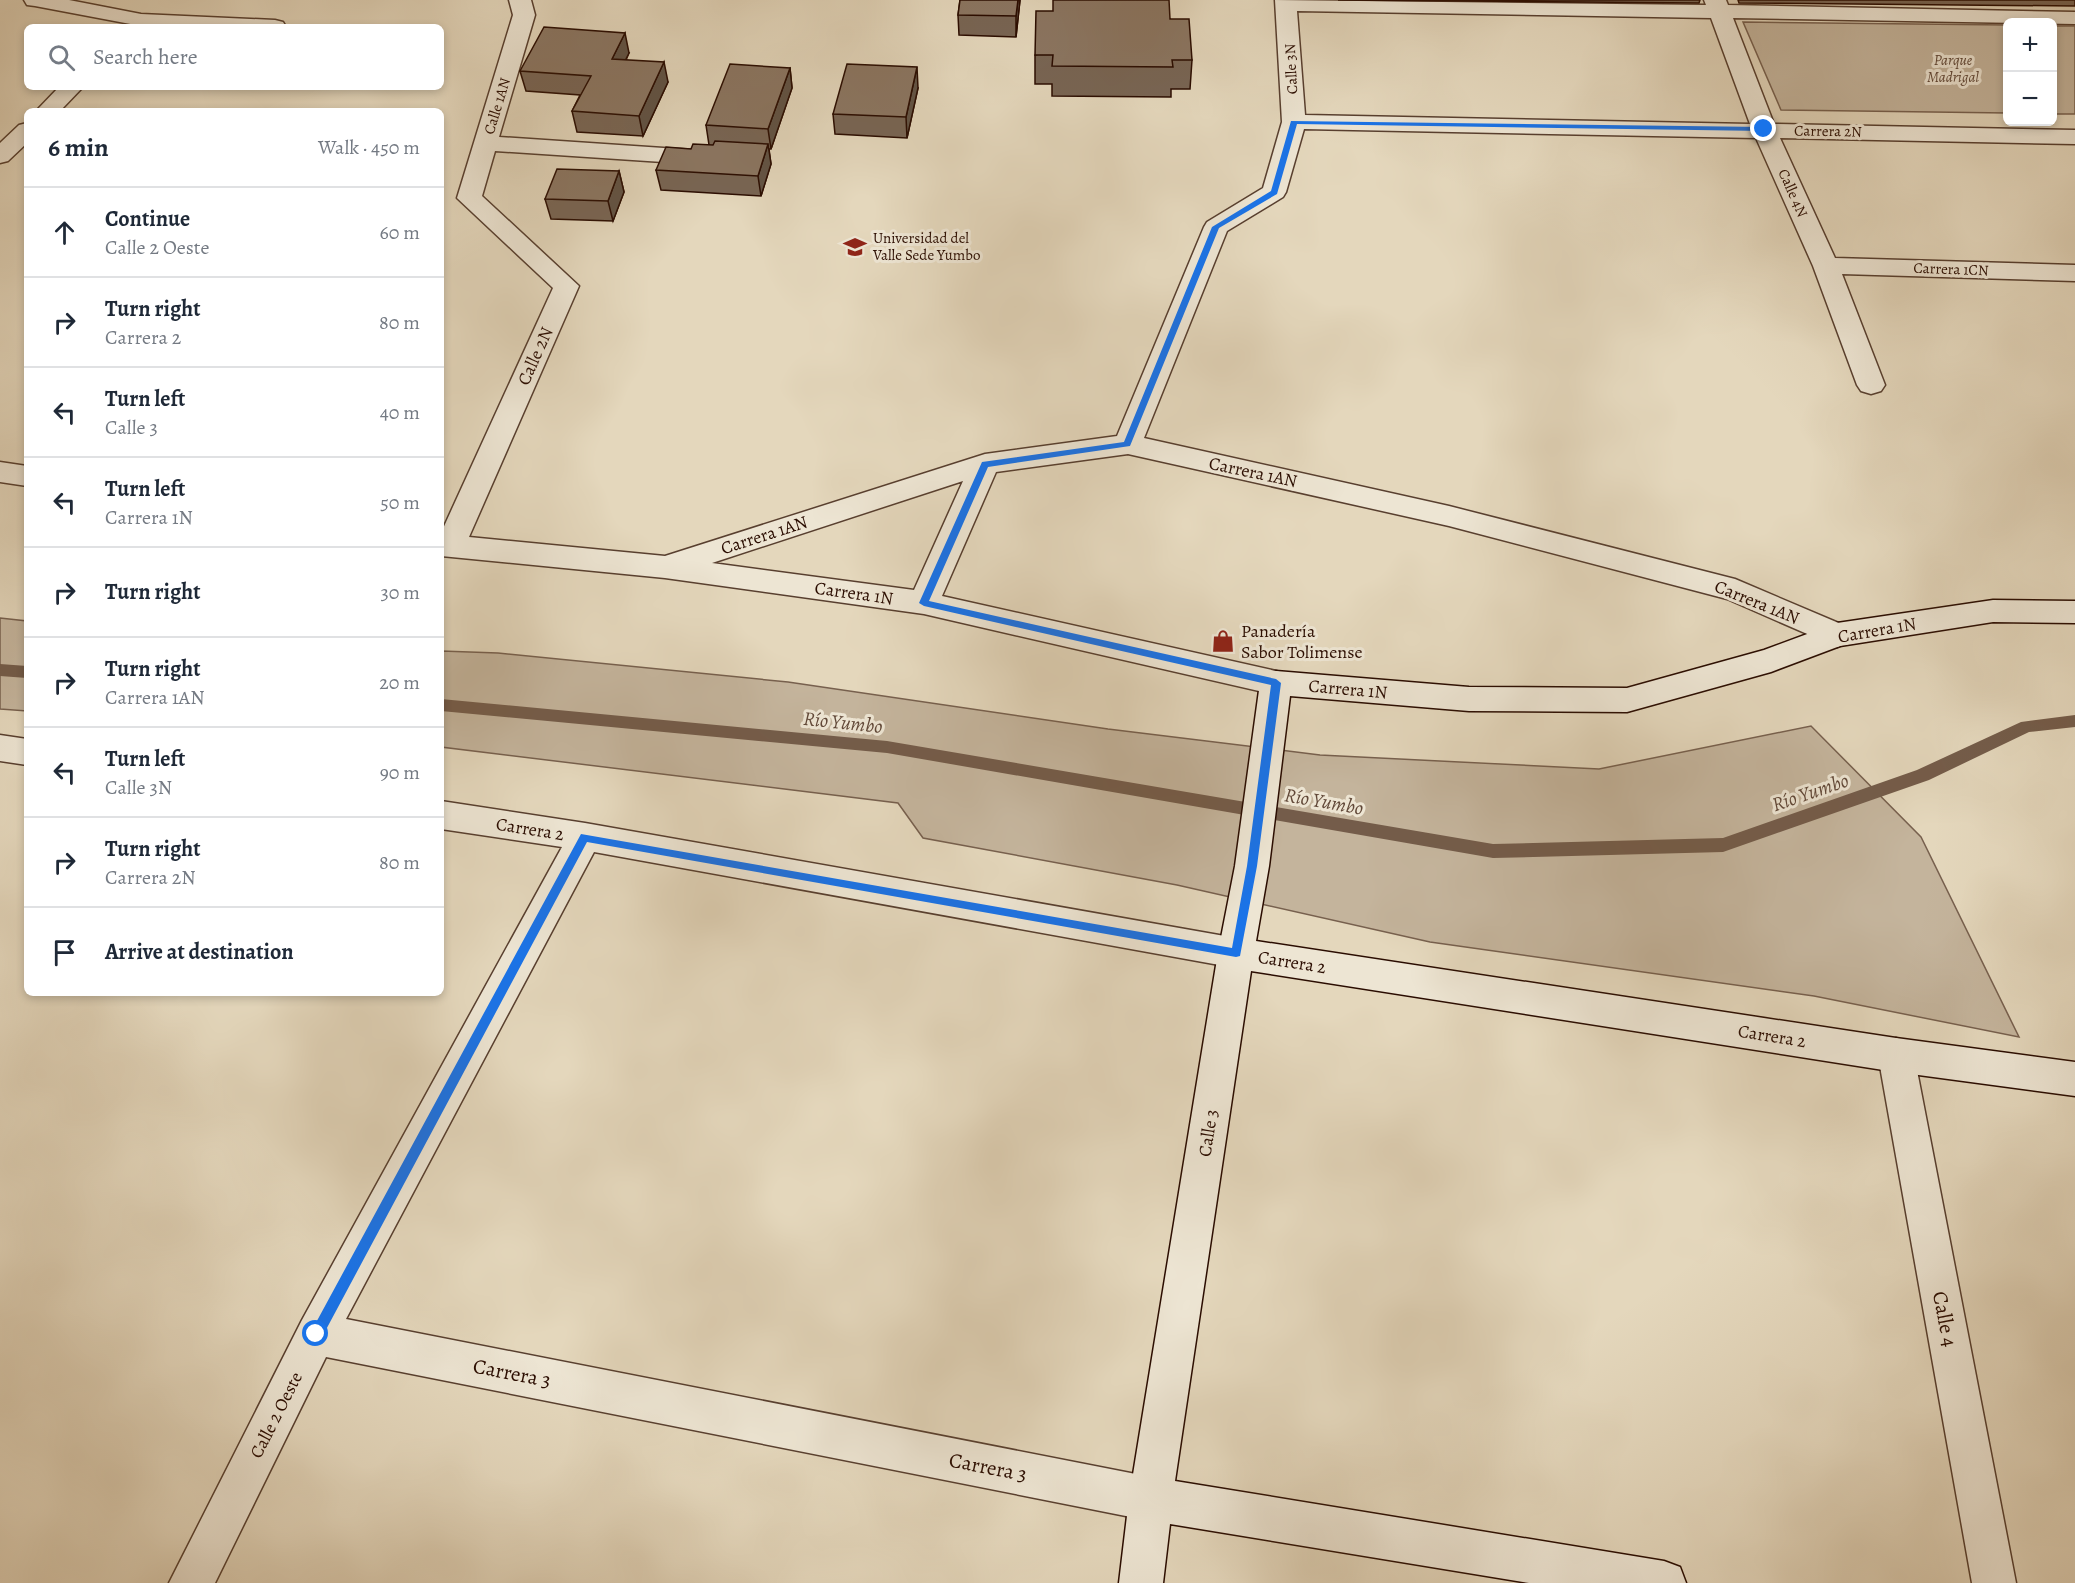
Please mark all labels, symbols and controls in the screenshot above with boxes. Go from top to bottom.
map controls [2003,18,2057,126]
button: + [2003,18,2057,72]
search box [24,24,444,90]
icon: search [45,41,78,74]
text: Search here [93,42,198,72]
street label: Calle 3N [1280,43,1302,95]
park label: Parque Madrigal [1927,50,1979,87]
button: − [2003,72,2057,126]
street label: Calle 1AN [479,75,515,137]
route end [1750,115,1776,141]
street label: Carrera 2N [1794,120,1862,142]
text: 6 min [48,130,109,165]
text: Walk · 450 m [318,134,420,161]
street label: Calle 4N [1773,166,1813,221]
text: Continue [105,204,190,234]
icon: ahead [48,216,81,249]
text: 60 m [380,219,420,246]
place label: Universidad del Valle Sede Yumbo [872,228,980,265]
text: Calle 2 Oeste [105,234,209,261]
school or university icon: Universidad del Valle Sede Yumbo [842,234,868,260]
street label: Carrera 1CN [1913,258,1989,280]
text: Turn right [105,294,201,324]
icon: right [48,306,81,339]
text: 80 m [379,309,420,336]
street label: Calle 2N [512,323,559,389]
text: Carrera 2 [105,324,181,351]
text: Turn left [105,384,185,414]
icon: left [48,396,81,429]
text: 40 m [380,399,420,426]
text: Calle 3 [105,414,158,441]
street label: Carrera 1AN [1207,451,1299,493]
text: Turn left [105,474,185,504]
icon: left [48,486,81,519]
text: 50 m [380,489,420,516]
text: Carrera 1N [105,504,193,531]
street label: Carrera 1AN [718,510,810,560]
street label: Carrera 1AN [1711,574,1803,630]
icon: right [48,576,81,609]
street label: Carrera 1N [813,576,895,610]
text: Turn right [105,577,201,607]
text: 30 m [380,579,420,606]
street label: Carrera 1N [1836,611,1918,649]
place label: Panadería Sabor Tolimense [1241,619,1363,664]
shop icon: Panadería Sabor Tolimense [1210,628,1236,654]
text: Turn right [105,654,201,684]
icon: right [48,666,81,699]
text: 20 m [379,669,420,696]
street label: Carrera 1N [1308,674,1388,704]
text: Carrera 1AN [105,684,205,711]
water label: Río Yumbo [802,705,884,740]
text: Turn left [105,744,185,774]
icon: left [48,756,81,789]
text: 90 m [380,759,420,786]
water label: Río Yumbo [1768,767,1852,818]
text: Calle 3N [105,774,172,801]
water label: Río Yumbo [1282,781,1365,822]
street label: Carrera 2 [494,812,566,846]
text: Turn right [105,834,201,864]
icon: right [48,846,81,879]
text: 80 m [379,849,420,876]
text: Carrera 2N [105,864,196,891]
icon: arrive [48,936,81,969]
text: Arrive at destination [105,937,294,967]
street label: Carrera 2 [1256,945,1328,979]
street label: Carrera 2 [1736,1019,1808,1053]
street label: Calle 3 [1192,1108,1224,1158]
street label: Calle 4 [1926,1289,1964,1349]
route start [302,1320,328,1346]
street label: Carrera 3 [471,1352,553,1394]
street label: Calle 2 Oeste [244,1368,308,1462]
street label: Carrera 3 [947,1446,1029,1488]

